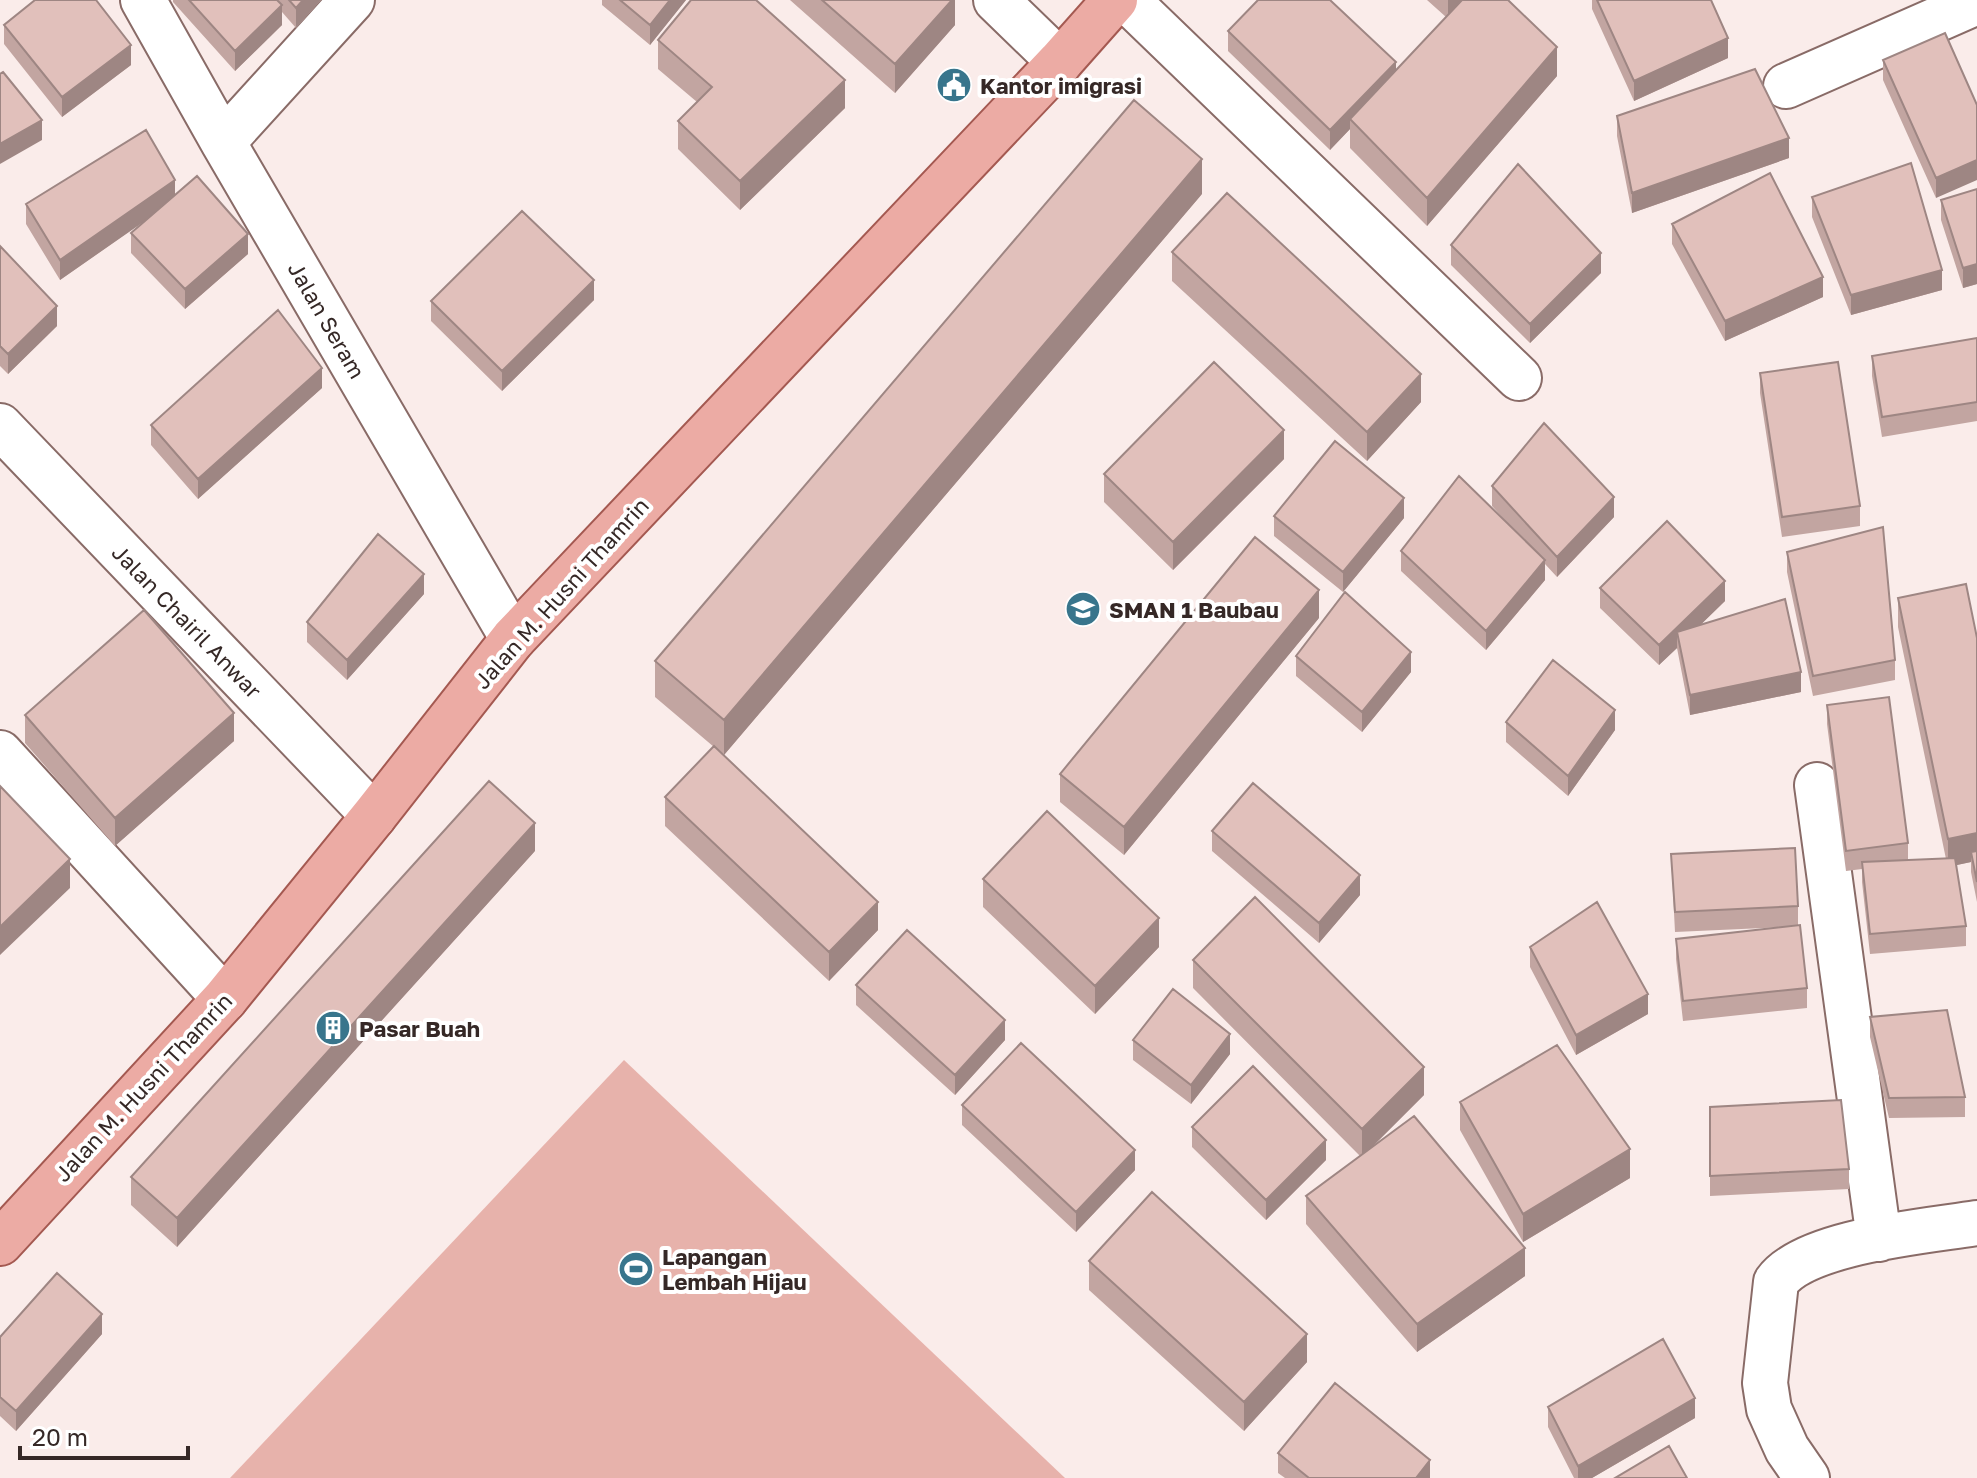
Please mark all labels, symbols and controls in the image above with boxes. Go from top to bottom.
public building icon: Kantor imigrasi [935,66,973,104]
place label: Kantor imigrasi [980,72,1142,99]
street label: Jalan Seram [283,257,371,383]
street label: Jalan M. Husni Thamrin [468,492,654,694]
street label: Jalan Chairil Anwar [107,538,268,704]
school or university icon: SMAN 1 Baubau [1064,590,1102,628]
place label: SMAN 1 Baubau [1109,596,1279,623]
street label: Jalan M. Husni Thamrin [49,987,237,1187]
building icon: Pasar Buah [314,1009,352,1047]
place label: Pasar Buah [359,1015,480,1042]
place label: Lapangan Lembah Hijau [662,1243,807,1295]
sports icon: Lapangan Lembah Hijau [617,1250,655,1288]
scale bar [20,1410,188,1460]
text: 20 m [32,1422,88,1451]

